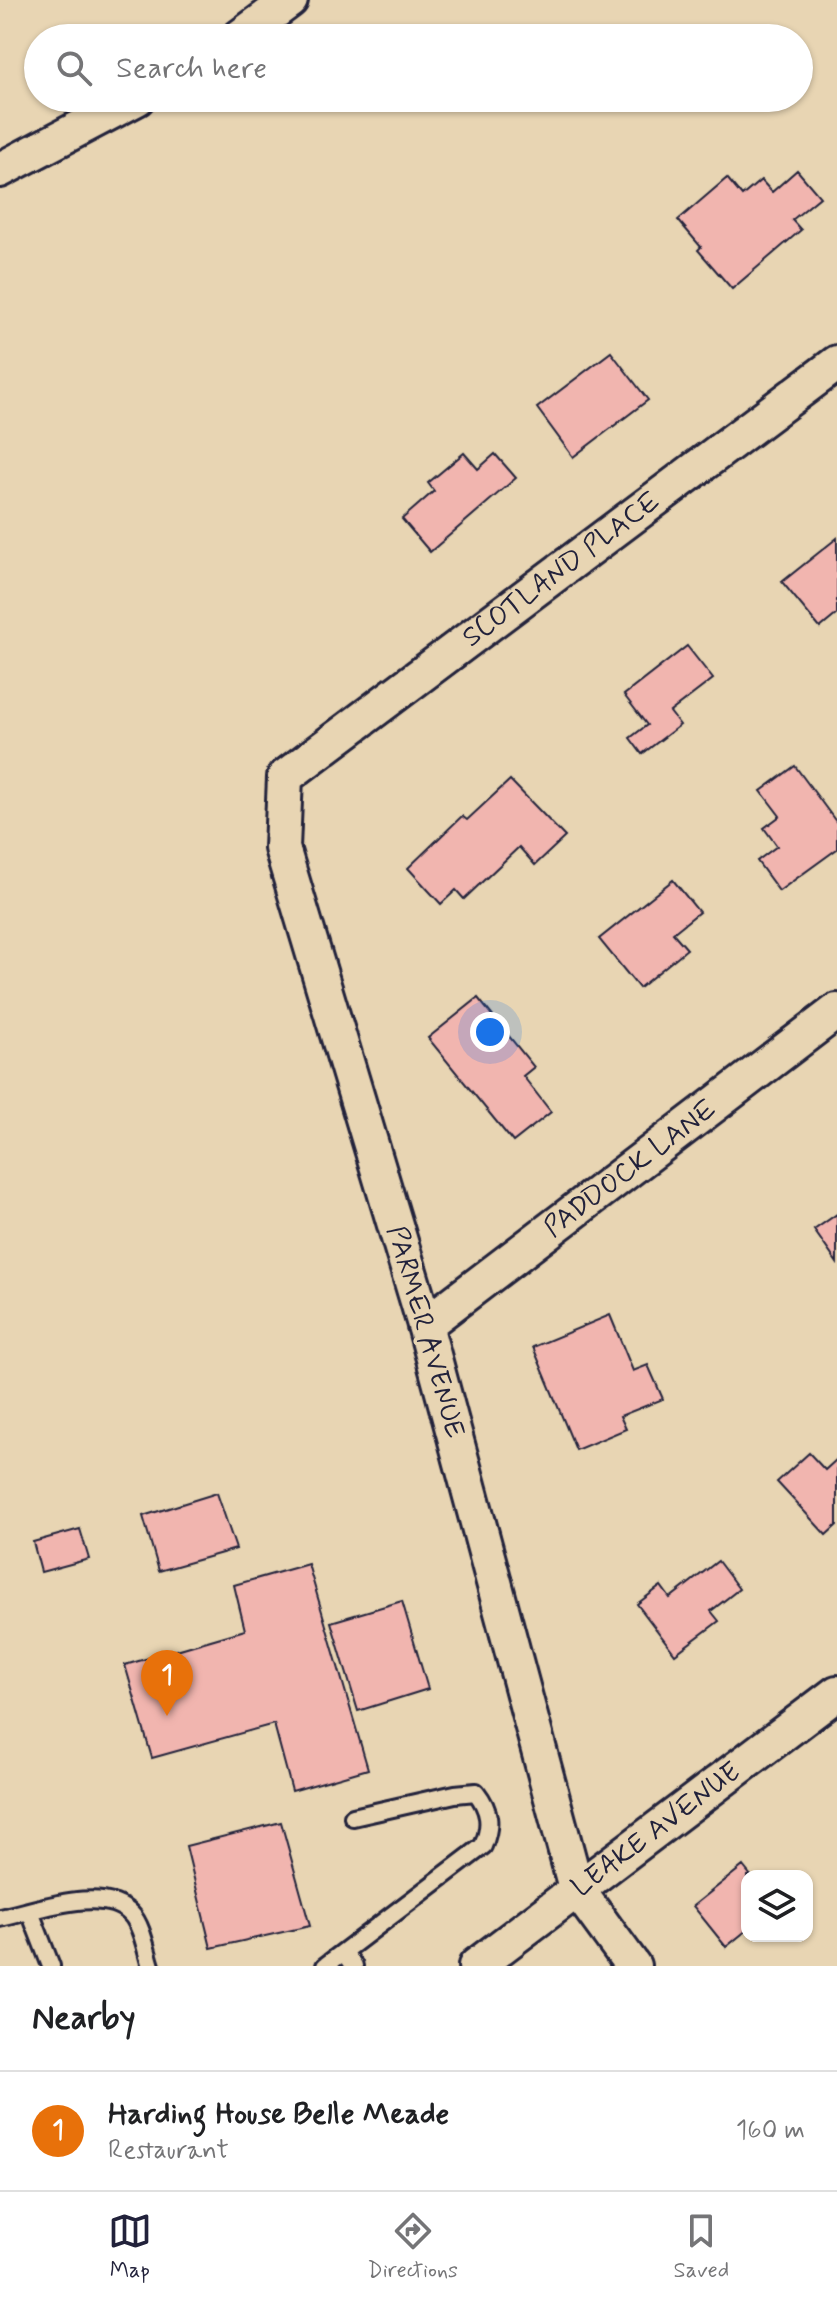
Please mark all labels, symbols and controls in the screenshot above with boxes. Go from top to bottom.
search box [24,24,813,112]
icon: search [52,46,96,90]
text: Search here [116,49,267,88]
street label: SCOTLAND PLACE [455,483,668,656]
your location [470,1012,510,1052]
street label: PADDOCK LANE [536,1091,724,1246]
street label: PARMER AVENUE [377,1222,473,1442]
pin: 1 [141,1650,193,1716]
street label: LEAKE AVENUE [564,1754,748,1906]
map controls [741,1870,813,1942]
button: layers [741,1870,813,1942]
text: Nearby [32,1996,136,2041]
text: Harding House Belle Meade [108,2095,449,2134]
text: 1 [52,2114,64,2148]
text: 160 m [736,2114,805,2148]
text: Restaurant [108,2134,229,2168]
tab: Map [108,2209,152,2285]
tab: Directions [367,2209,458,2285]
tab: Saved [674,2209,729,2285]

